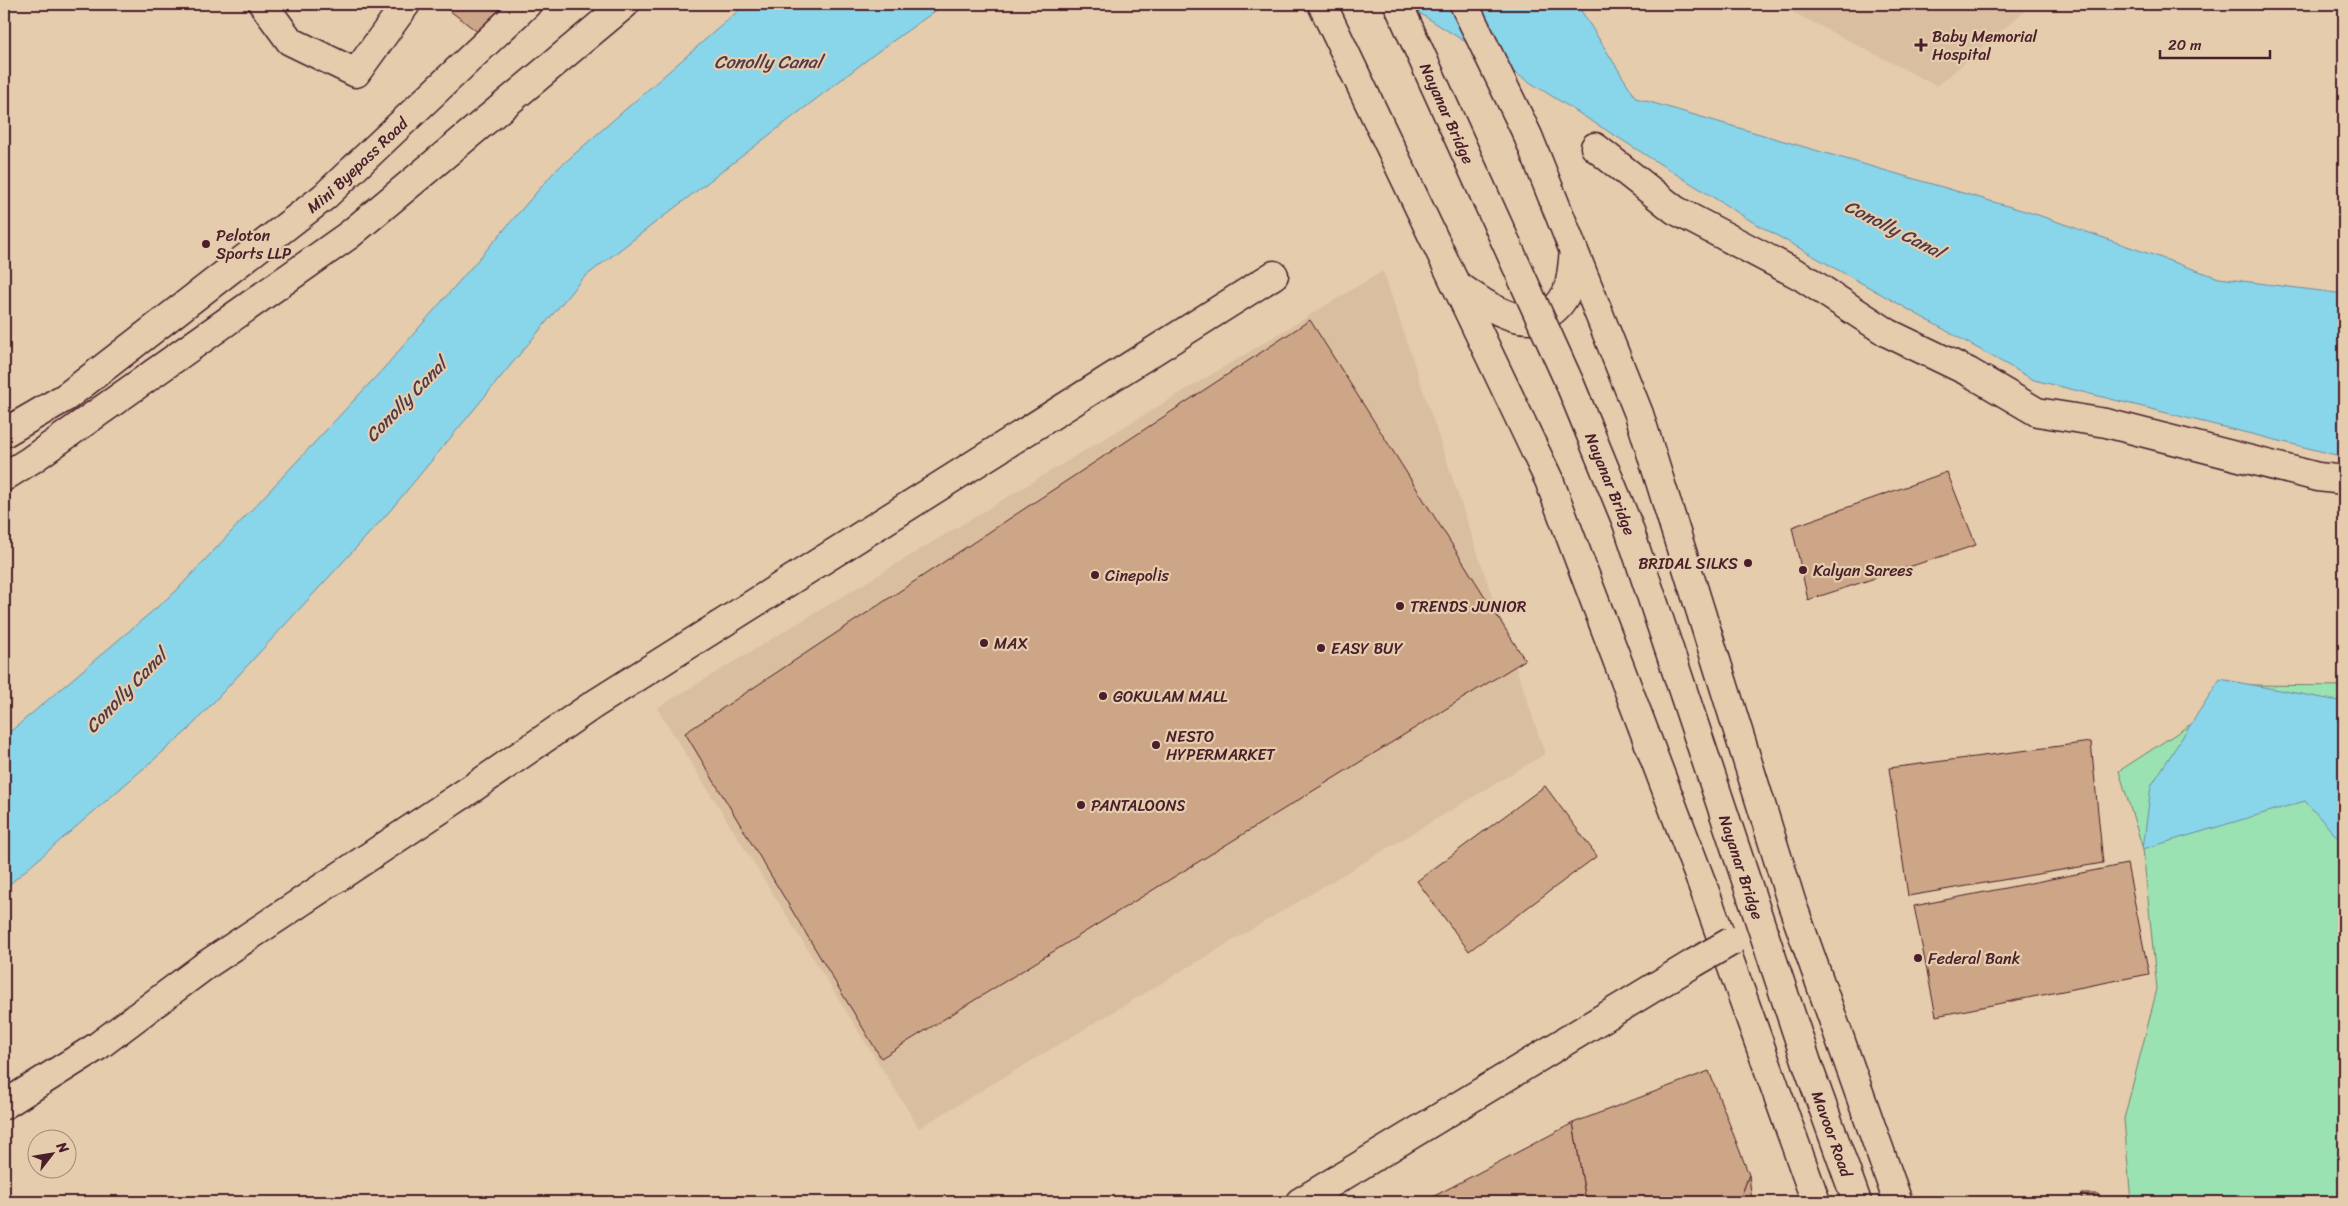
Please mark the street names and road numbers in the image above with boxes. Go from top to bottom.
street label: Nayanar Bridge [1412,58,1483,169]
street label: Mini Byepass Road [300,109,416,220]
street label: Nayanar Bridge [1577,428,1645,539]
street label: Nayanar Bridge [1711,811,1773,923]
street label: Mavoor Road [1804,1087,1862,1182]

